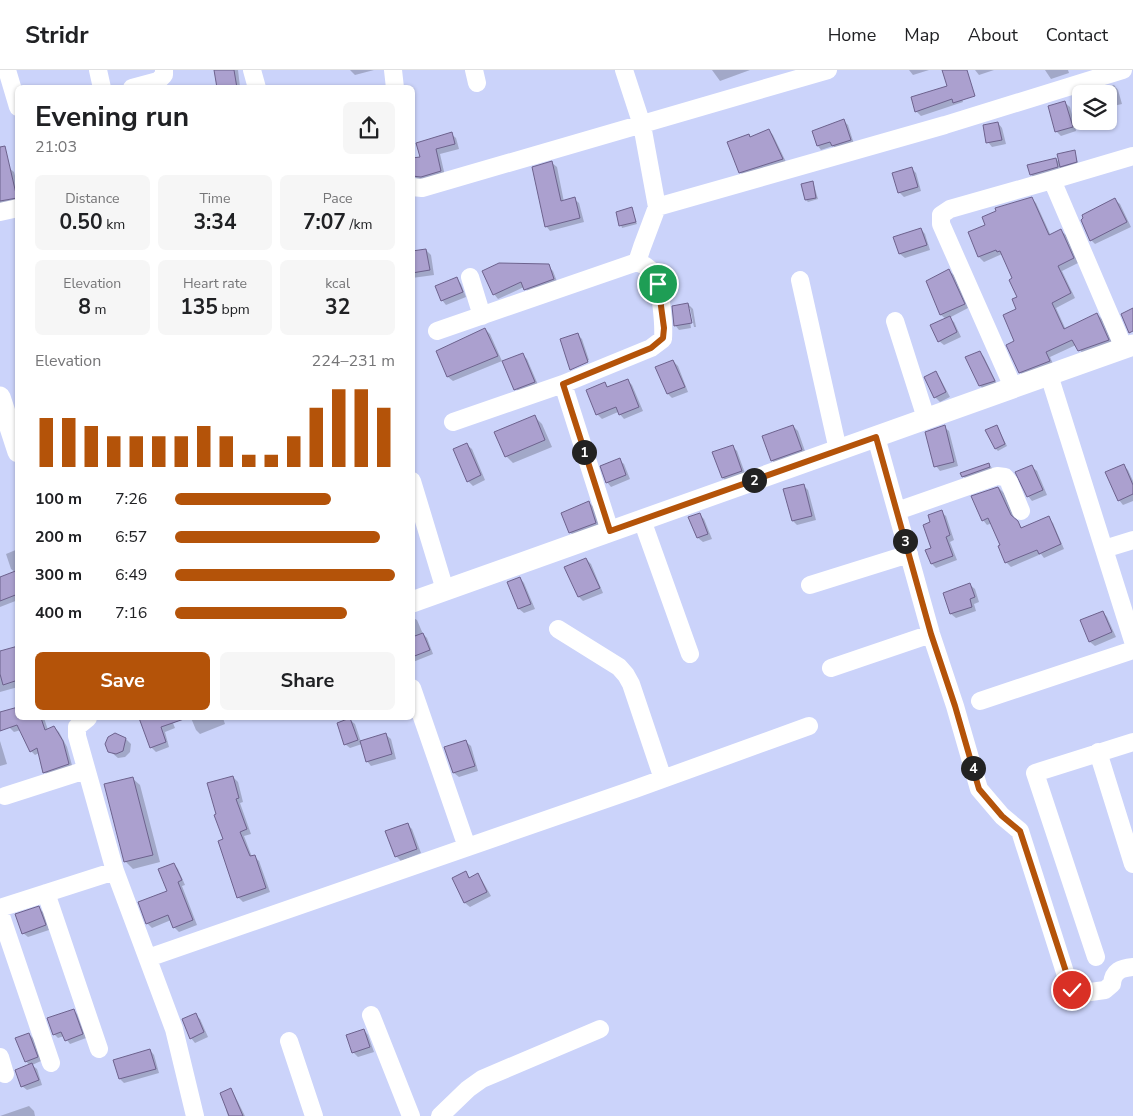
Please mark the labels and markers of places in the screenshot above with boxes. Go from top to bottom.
pin [637,263,679,305]
pin: 1 [572,440,596,464]
pin: 2 [742,468,766,492]
pin: 3 [892,528,918,554]
pin: 4 [960,756,986,780]
pin [1051,969,1093,1011]

